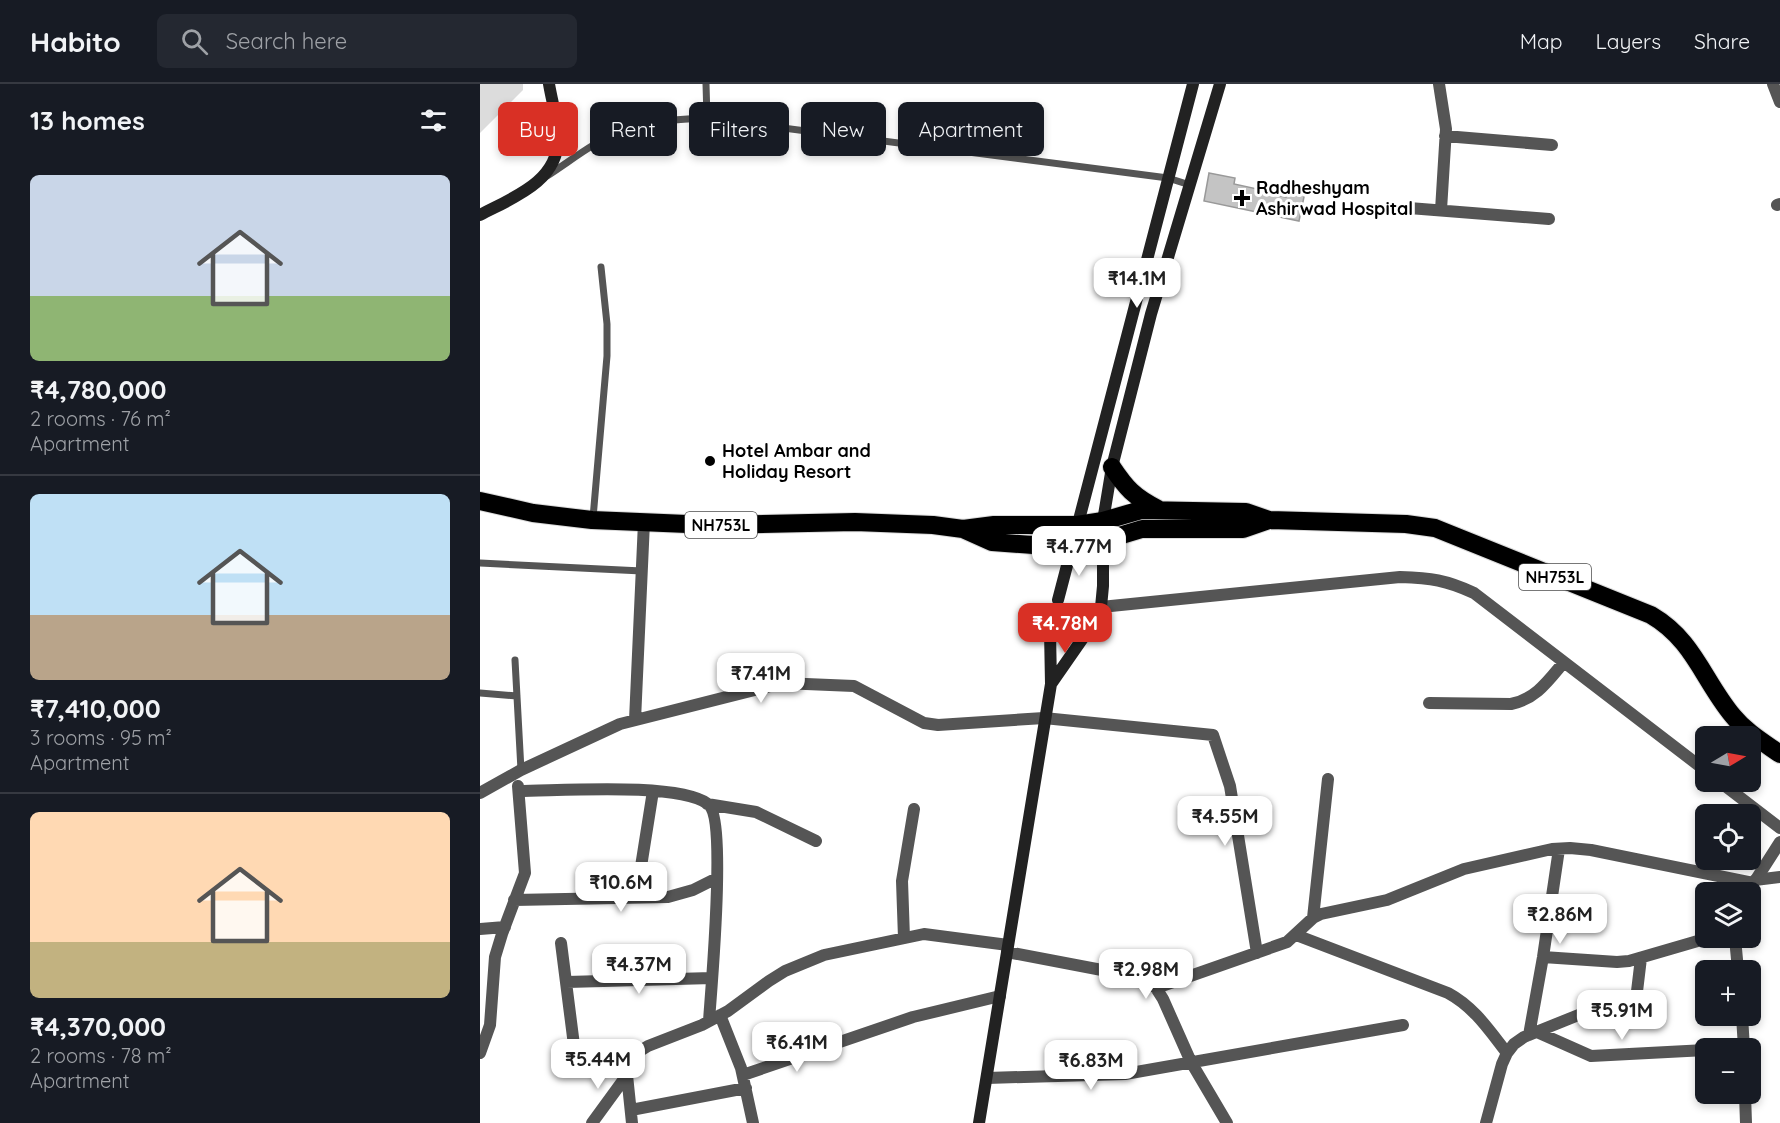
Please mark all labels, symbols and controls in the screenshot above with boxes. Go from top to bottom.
search box [157,14,577,68]
text: Habito [30,24,121,59]
icon: search [178,25,211,58]
text: Search here [226,27,347,55]
text: Map [1520,28,1563,54]
text: Layers [1596,28,1661,54]
text: Share [1694,28,1750,54]
chip: Buy [498,102,578,156]
chip: Rent [590,102,677,156]
chip: Filters [689,102,789,156]
chip: New [801,102,886,156]
chip: Apartment [898,102,1044,156]
text: 13 homes [30,104,145,137]
icon: filters [417,104,450,137]
place label: Radheshyam Ashirwad Hospital [1256,176,1413,220]
marker: Radheshyam Ashirwad Hospital [1233,189,1251,207]
icon: home [186,214,294,322]
pin: ₹14.1M [1088,258,1186,309]
text: ₹14.1M [1108,265,1166,290]
text: ₹4,780,000 [30,373,166,406]
text: 2 rooms · 76 m² [30,406,171,431]
text: Apartment [30,431,130,456]
place label: Hotel Ambar and Holiday Resort [722,439,871,483]
marker: Hotel Ambar and Holiday Resort [703,454,717,468]
road number: NH753L [685,512,757,538]
pin: ₹4.77M [1030,526,1128,577]
icon: home [186,533,294,641]
text: ₹4.77M [1046,533,1112,558]
road number: NH753L [1519,564,1591,590]
pin: ₹4.78M [1016,603,1114,654]
text: ₹4.78M [1032,610,1098,635]
pin: ₹7.41M [712,653,810,704]
text: ₹7.41M [731,660,791,685]
text: ₹7,410,000 [30,692,161,725]
text: 3 rooms · 95 m² [30,725,172,750]
north arrow [1695,726,1761,792]
map controls [1695,726,1761,1104]
text: Apartment [30,750,130,775]
pin: ₹4.55M [1176,796,1274,847]
text: ₹4.55M [1191,803,1259,828]
button: locate [1695,804,1761,870]
icon: home [186,851,294,959]
pin: ₹10.6M [572,862,670,913]
text: ₹10.6M [589,869,653,894]
button: layers [1695,882,1761,948]
pin: ₹2.86M [1511,894,1609,945]
text: ₹2.86M [1527,901,1593,926]
pin: ₹4.37M [590,944,688,995]
pin: ₹2.98M [1097,949,1195,1000]
text: ₹4.37M [606,951,672,976]
text: ₹2.98M [1113,956,1179,981]
button: + [1695,960,1761,1026]
pin: ₹5.91M [1573,990,1671,1041]
text: ₹5.91M [1591,997,1653,1022]
text: ₹4,370,000 [30,1010,166,1043]
pin: ₹6.41M [748,1022,846,1073]
text: ₹6.41M [766,1029,828,1054]
button: − [1695,1038,1761,1104]
pin: ₹5.44M [549,1039,647,1090]
pin: ₹6.83M [1042,1040,1140,1091]
text: 2 rooms · 78 m² [30,1043,172,1068]
text: ₹5.44M [565,1046,631,1071]
text: ₹6.83M [1058,1047,1124,1072]
text: Apartment [30,1068,130,1093]

